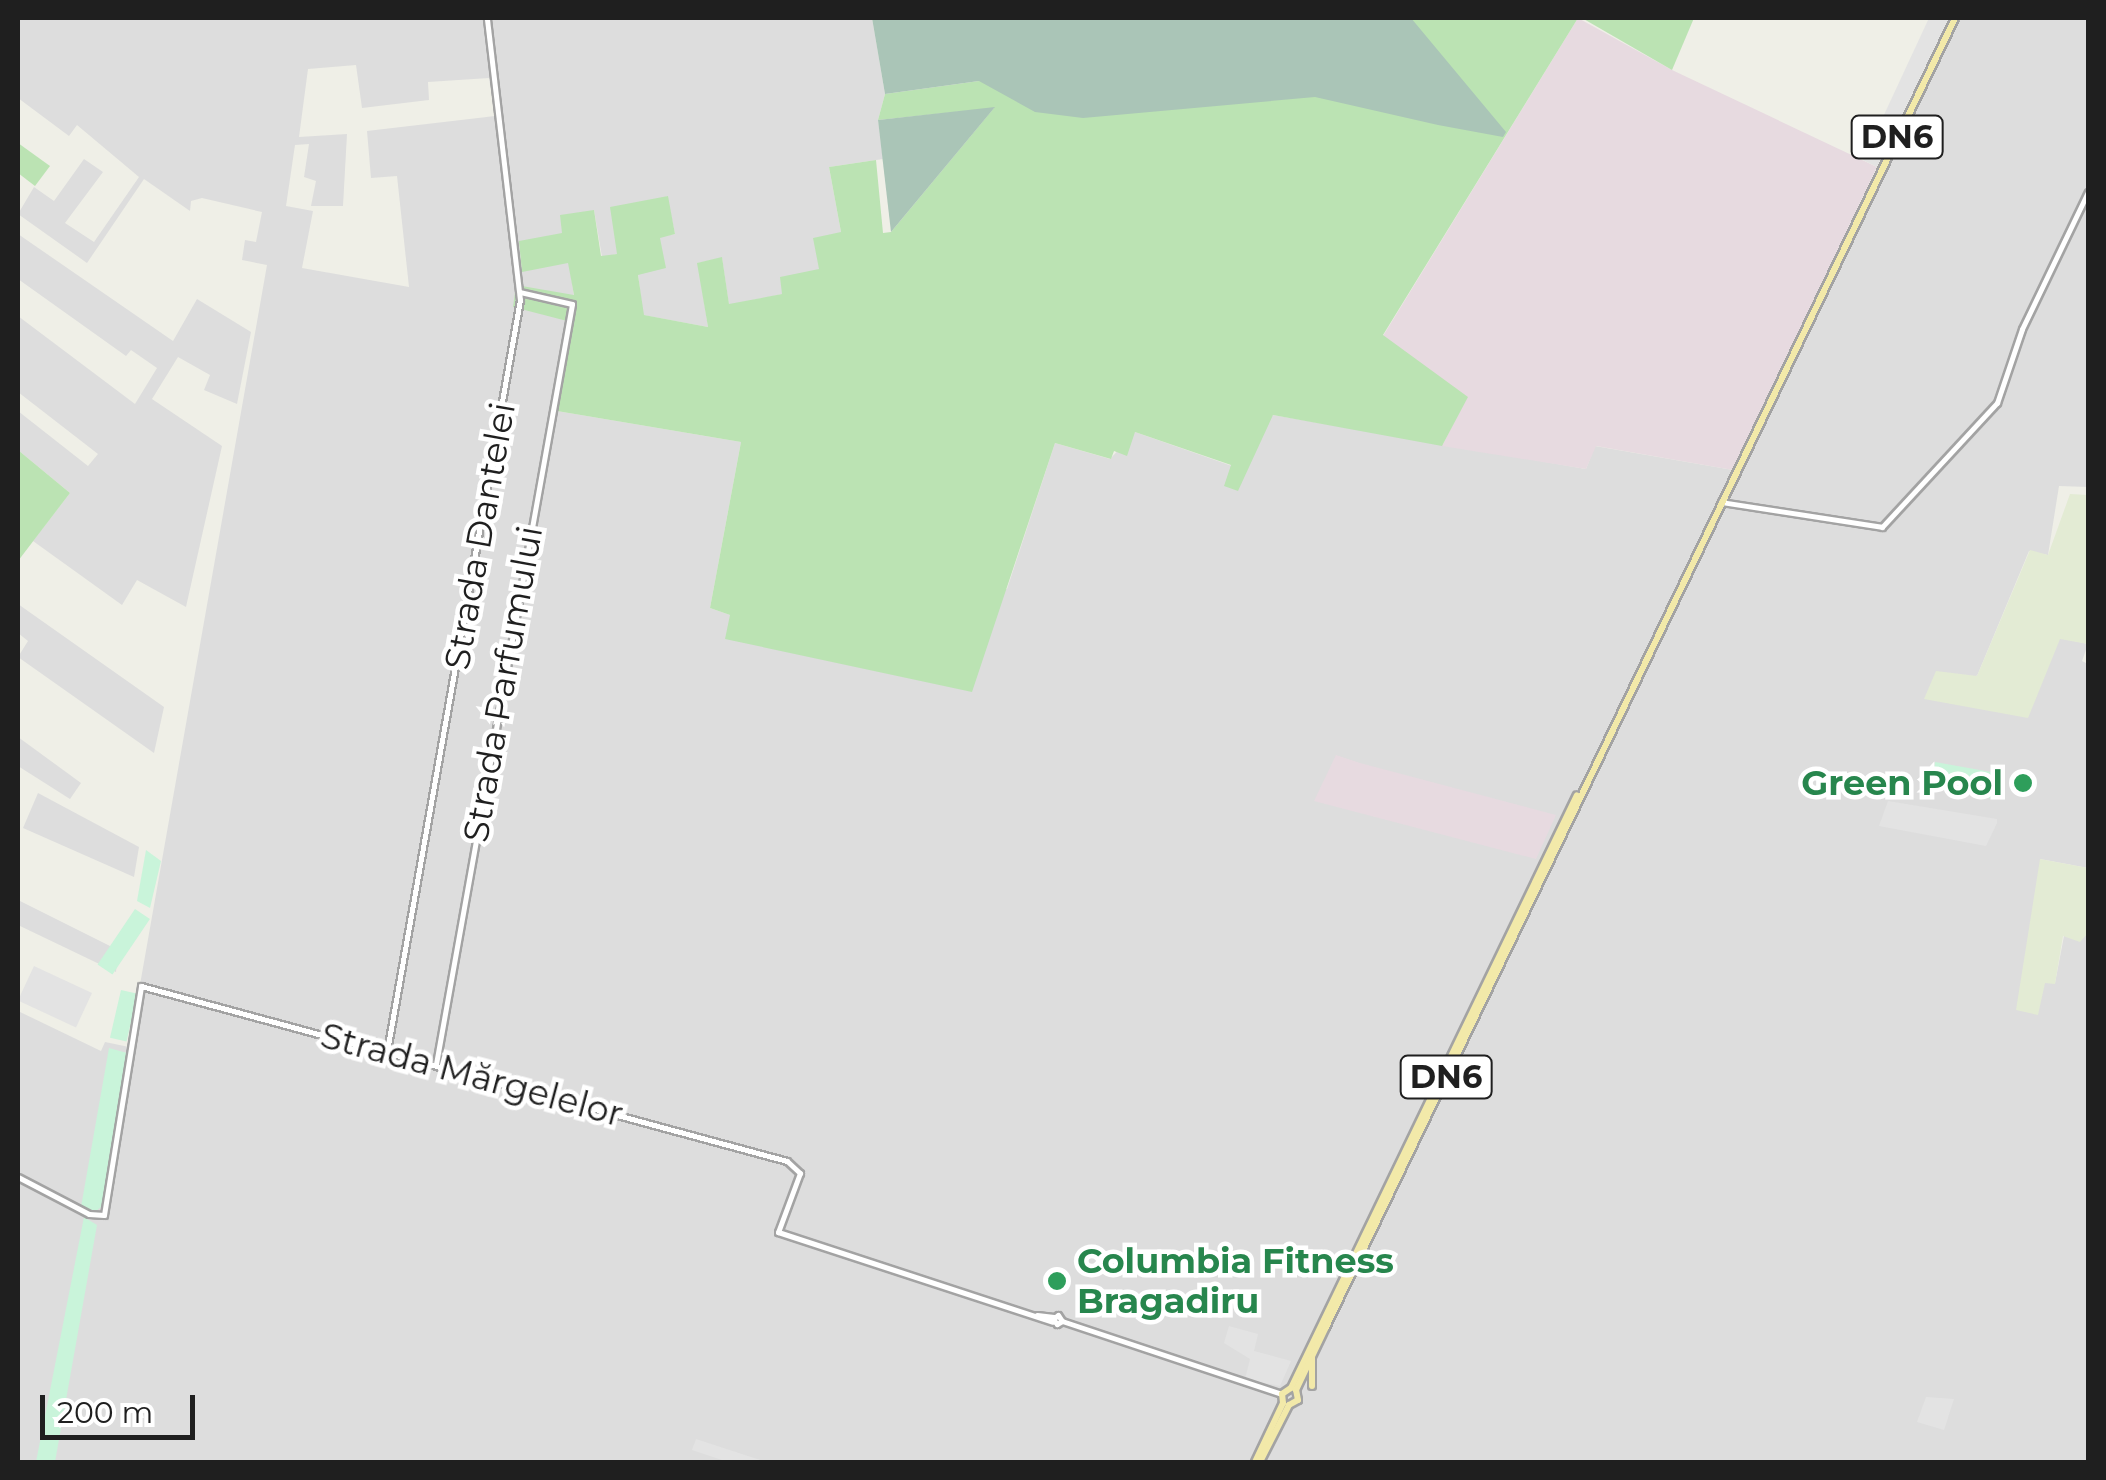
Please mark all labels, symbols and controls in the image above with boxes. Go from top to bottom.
road number: DN6 [1850,110,1944,164]
street label: Strada Dantelei [436,399,524,673]
street label: Strada Parfumului [455,523,551,845]
place label: Green Pool [1801,762,2003,804]
marker: Green Pool [2012,772,2034,794]
street label: Strada Mărgelelor [316,1014,628,1136]
road number: DN6 [1398,1050,1494,1104]
place label: Columbia Fitness Bragadiru [1077,1240,1394,1322]
marker: Columbia Fitness Bragadiru [1046,1270,1068,1292]
scale bar [45,1375,200,1437]
text: 200 m [57,1394,153,1431]

